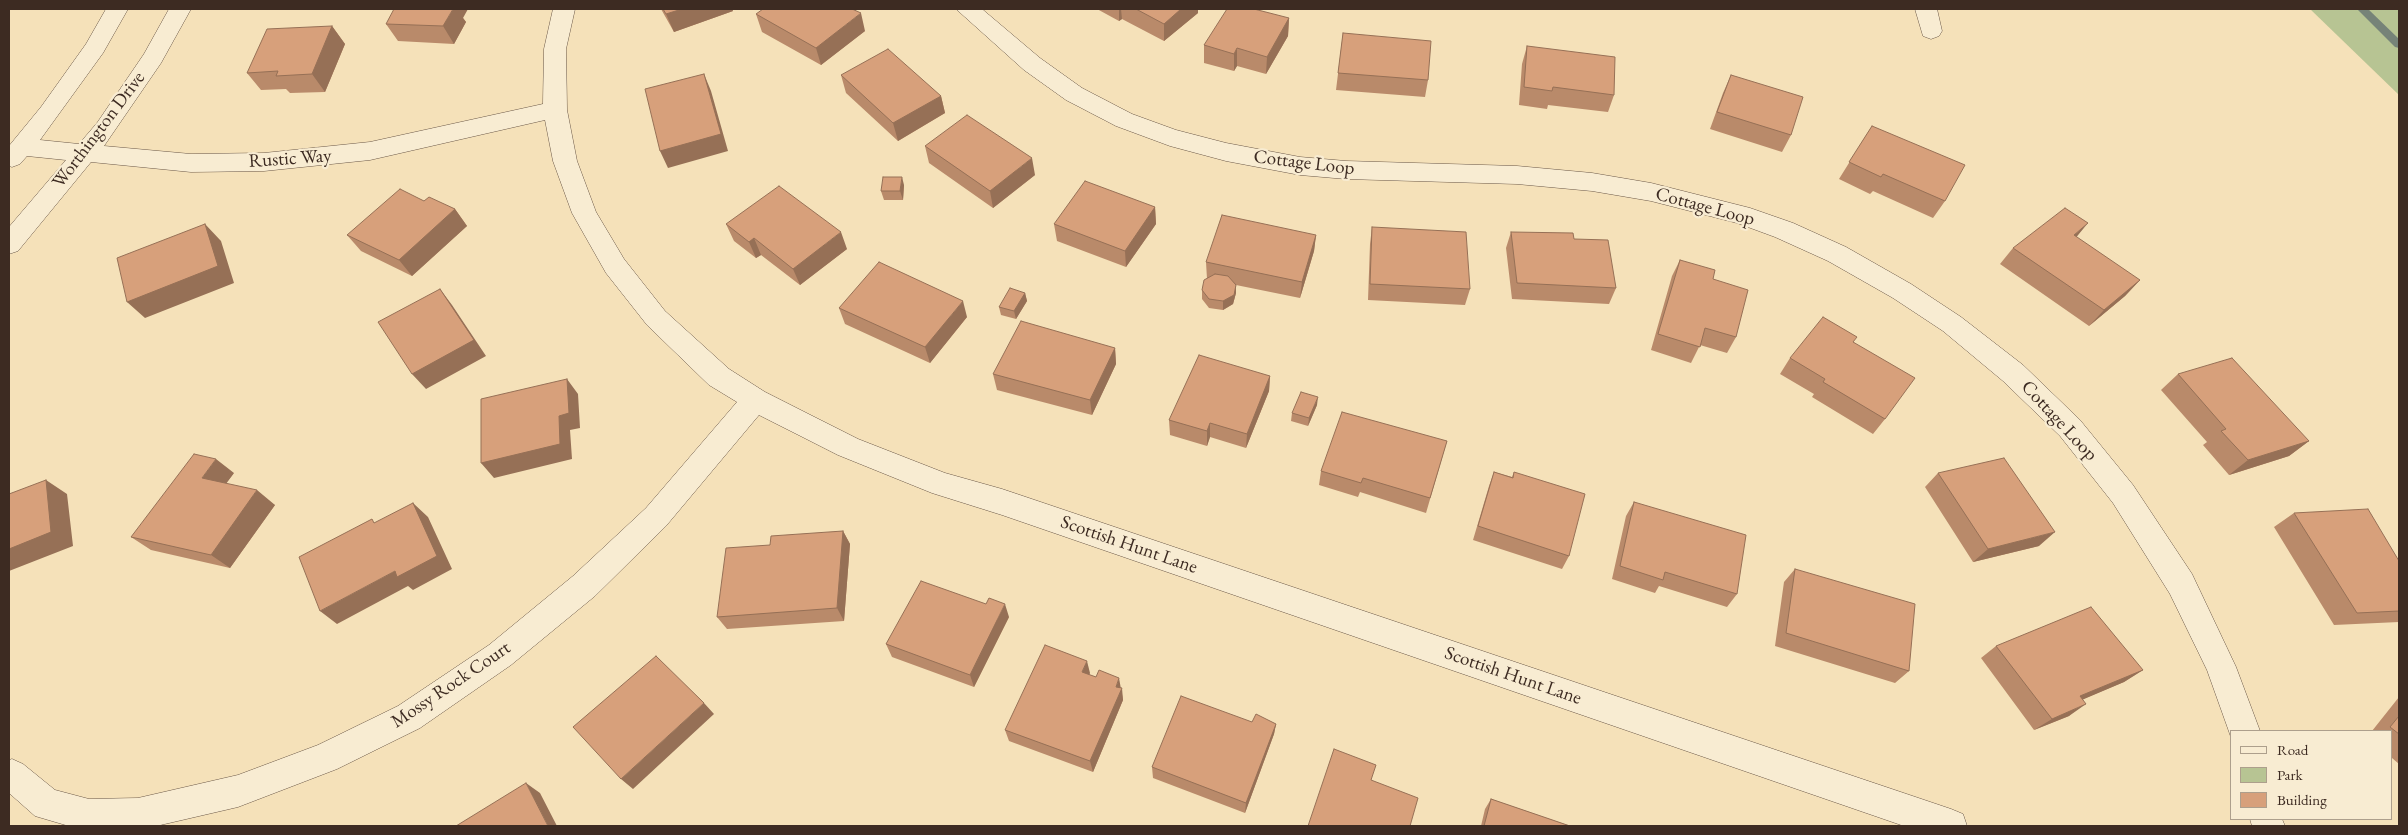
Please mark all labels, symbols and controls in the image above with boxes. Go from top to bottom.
street label: Worthington Drive [48,67,150,193]
street label: Rustic Way [248,145,332,173]
street label: Cottage Loop [1252,145,1356,181]
street label: Cottage Loop [1653,183,1757,231]
street label: Cottage Loop [2016,376,2102,466]
street label: Scottish Hunt Lane [1058,511,1200,579]
street label: Mossy Rock Court [387,637,515,733]
street label: Scottish Hunt Lane [1442,642,1584,710]
legend [2230,730,2393,820]
text: Road [2277,740,2308,759]
text: Park [2277,765,2303,784]
text: Building [2277,790,2327,809]

